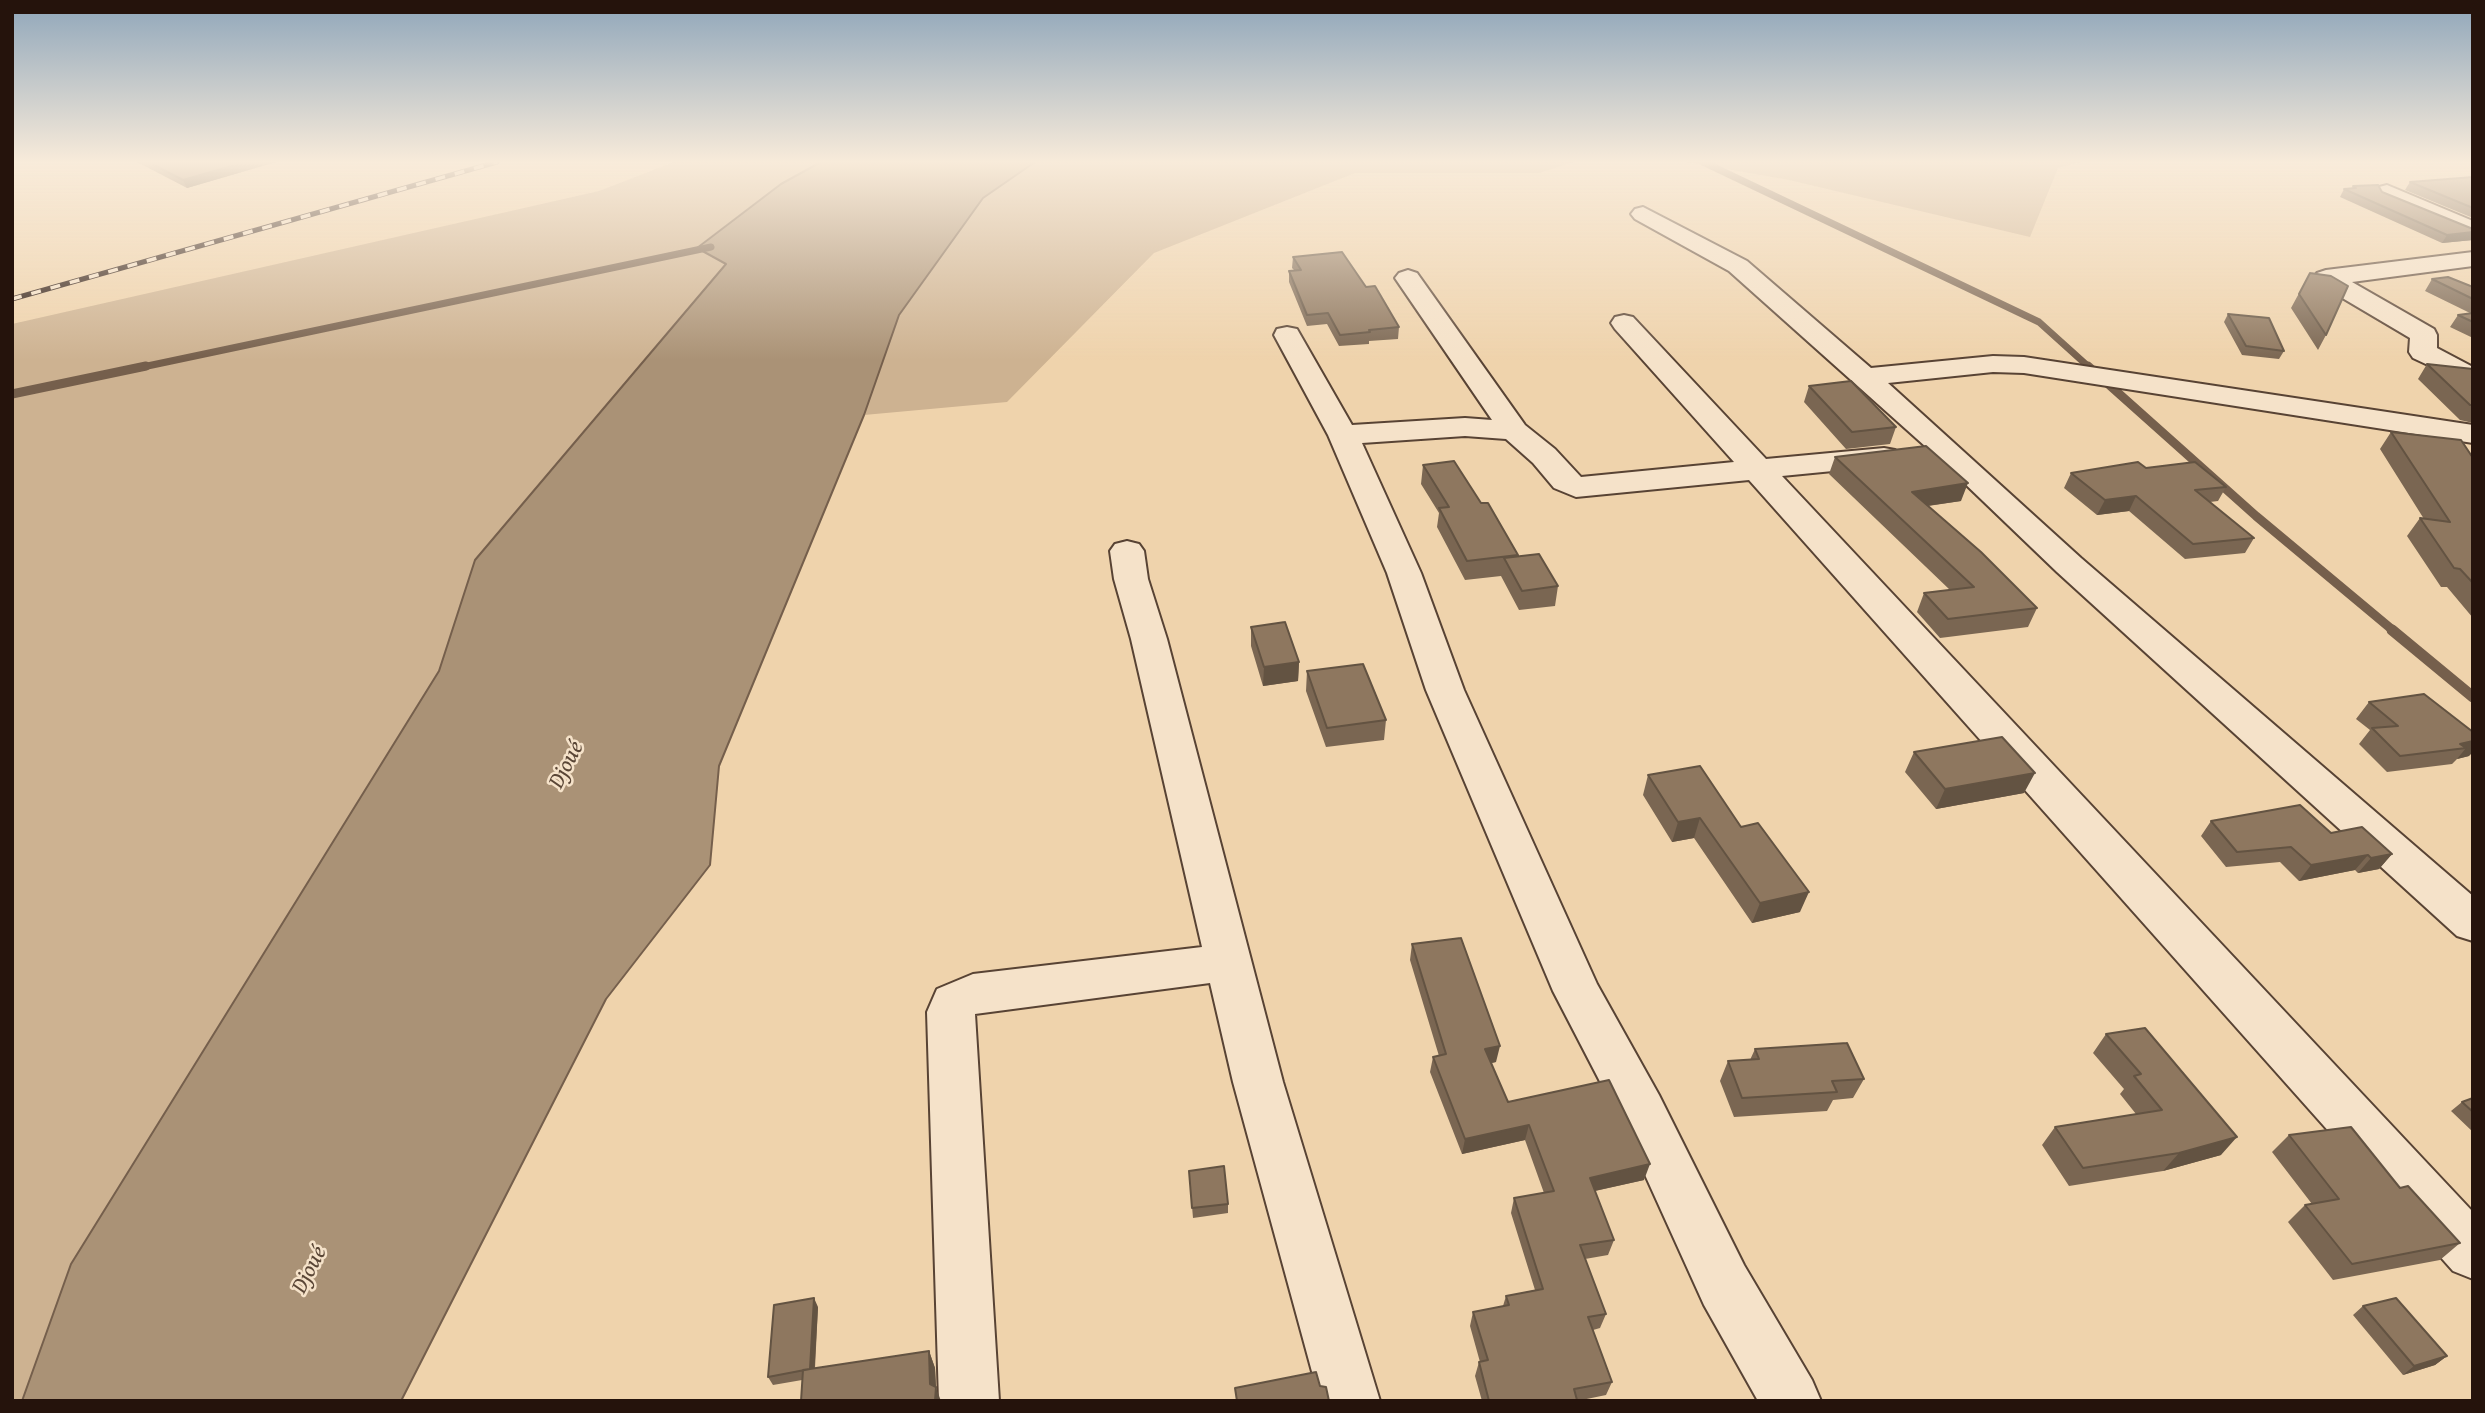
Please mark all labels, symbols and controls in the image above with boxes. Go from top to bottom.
water label: Djoué [543,737,591,793]
water label: Djoué [286,1242,334,1298]

